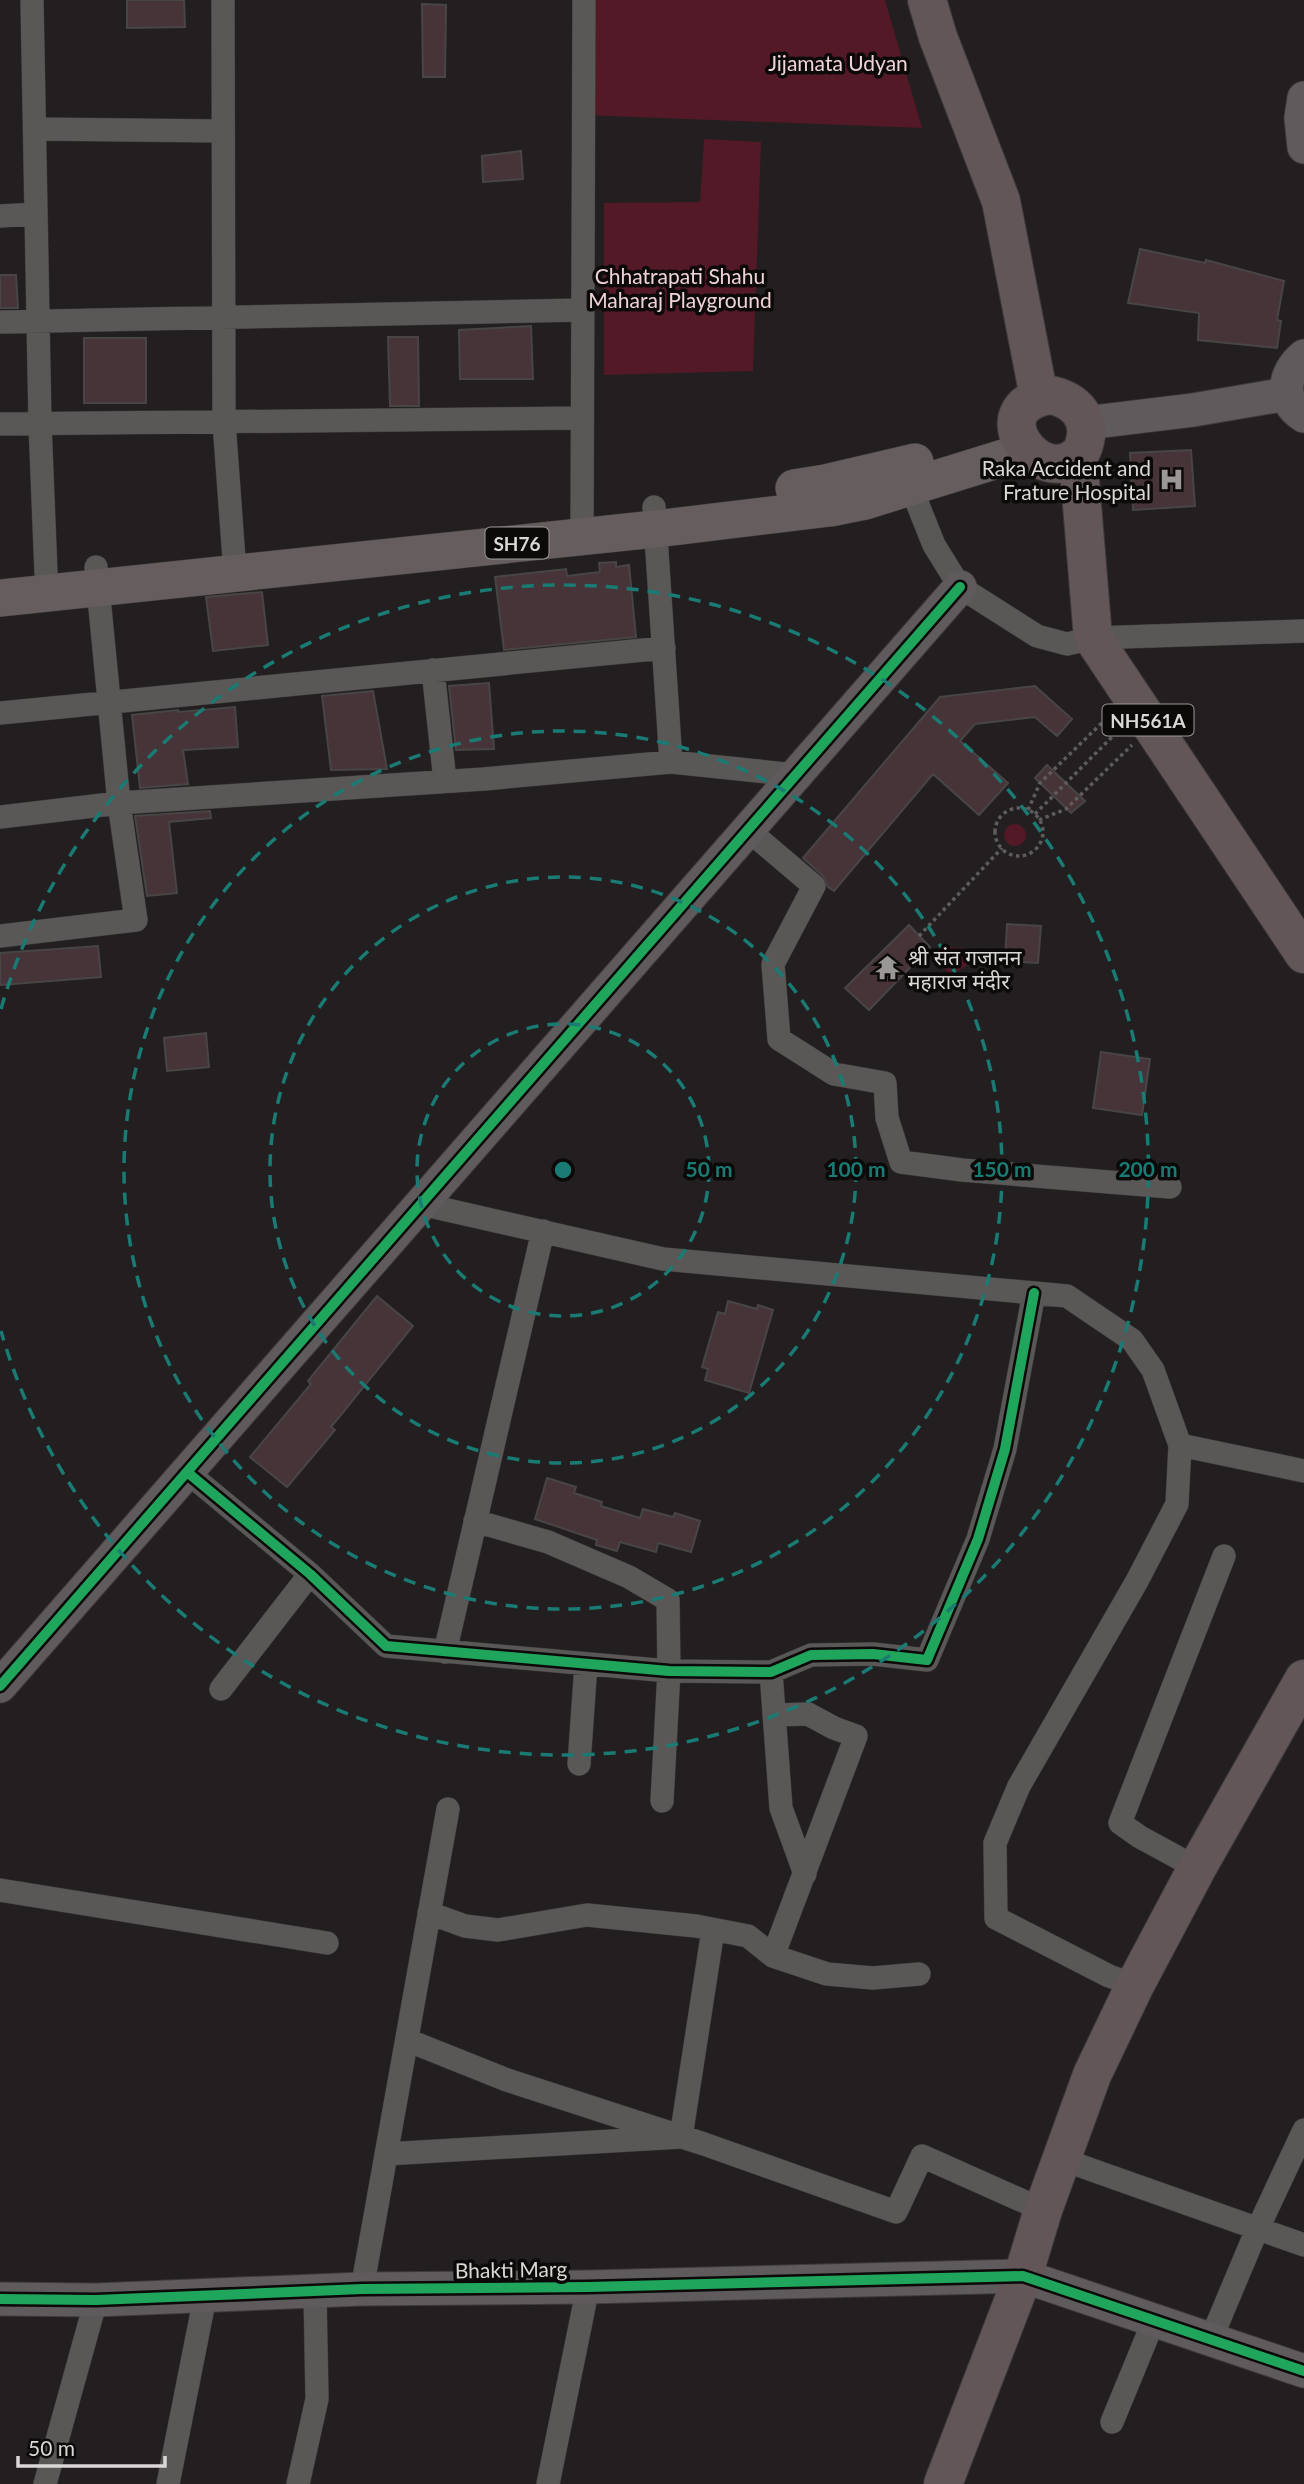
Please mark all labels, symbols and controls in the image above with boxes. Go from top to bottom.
park label: Jijamata Udyan [768,50,908,75]
park label: Chhatrapati Shahu Maharaj Playground [588,263,772,312]
place label: Raka Accident and Frature Hospital [982,455,1151,504]
hospital icon: Raka Accident and Frature Hospital [1157,465,1185,493]
road number: SH76 [486,528,548,558]
road number: NH561A [1102,705,1194,736]
place label: श्री संंत गजानन महाराज मंदीर [908,944,1022,993]
temple icon: श्री संंत गजानन महाराज मंदीर [874,954,902,982]
text: 50 m [685,1156,733,1181]
text: 100 m [826,1156,886,1181]
text: 150 m [972,1156,1032,1181]
text: 200 m [1118,1156,1178,1181]
centre of rings [551,1158,575,1182]
street label: Bhakti Marg [455,2256,568,2282]
scale bar [18,2424,164,2468]
text: 50 m [28,2435,75,2460]

